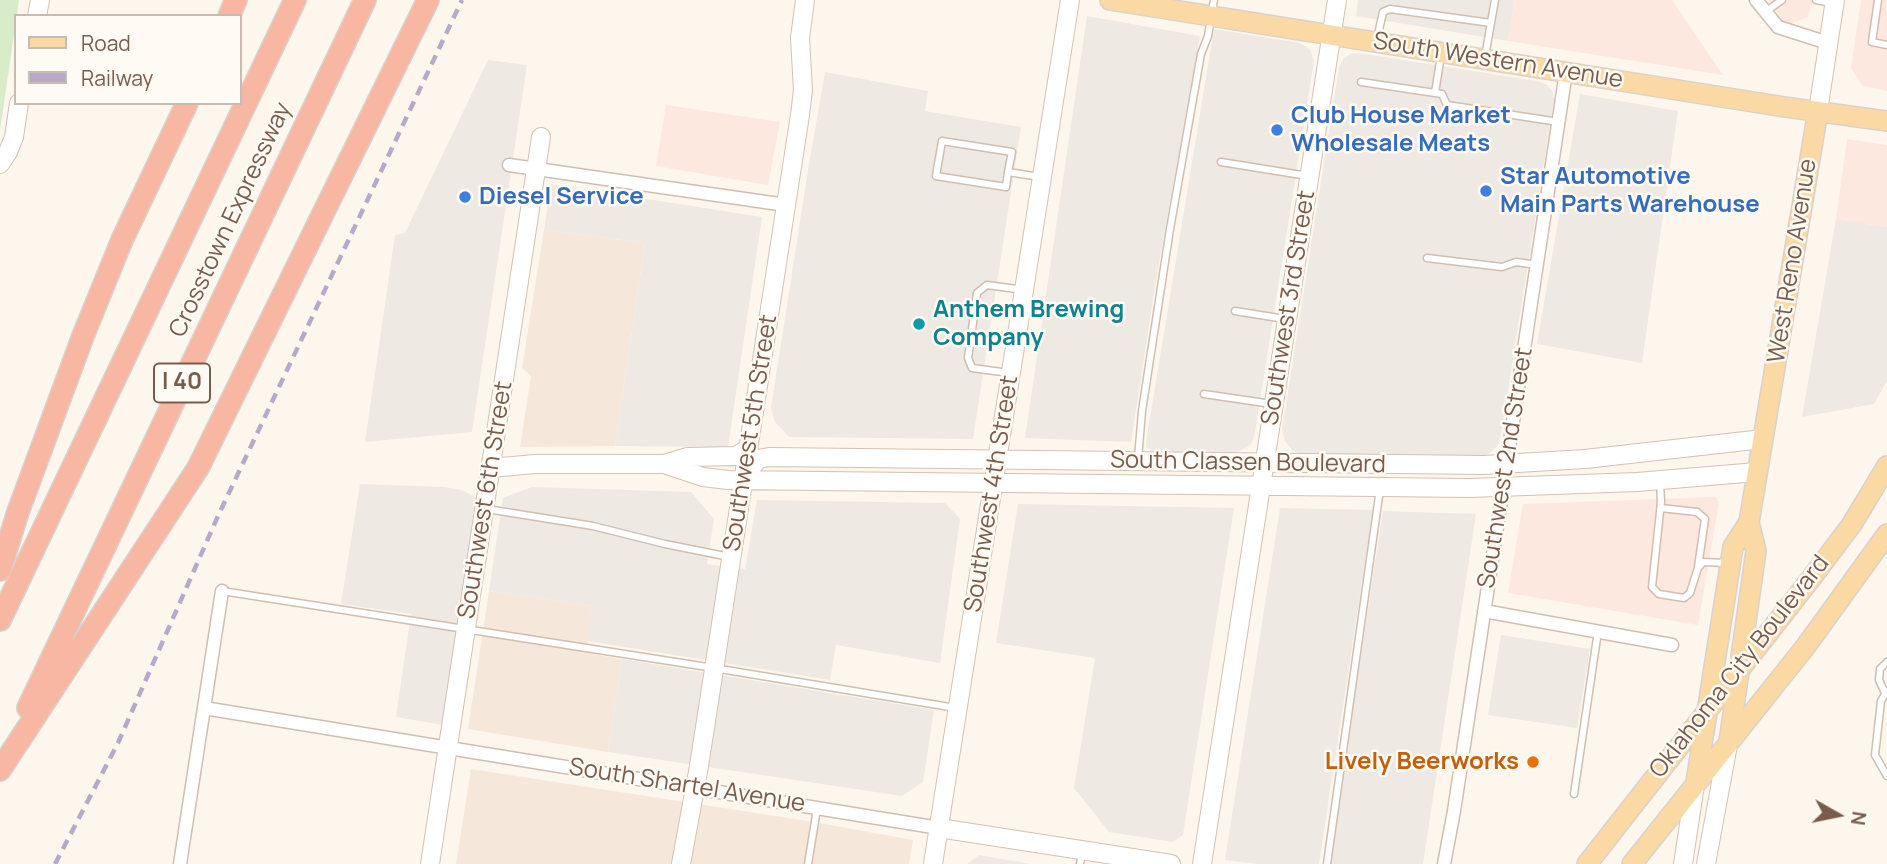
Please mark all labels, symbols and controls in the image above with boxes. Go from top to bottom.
legend [14,14,242,105]
street label: South Western Avenue [1371,27,1625,95]
text: Road [81,29,131,57]
text: Railway [81,64,153,92]
street label: Crosstown Expressway [164,98,298,342]
place label: Club House Market Wholesale Meats [1291,102,1511,158]
marker: Club House Market Wholesale Meats [1269,122,1285,138]
street label: West Reno Avenue [1763,157,1823,365]
place label: Star Automotive Main Parts Warehouse [1500,163,1760,219]
place label: Diesel Service [479,183,644,211]
marker: Star Automotive Main Parts Warehouse [1478,183,1494,199]
marker: Diesel Service [457,189,473,205]
street label: Southwest 3rd Street [1256,189,1322,427]
place label: Anthem Brewing Company [933,296,1124,352]
street label: Southwest 5th Street [718,313,784,553]
marker: Anthem Brewing Company [911,316,927,332]
street label: Southwest 2nd Street [1473,346,1539,590]
road number: I 40 [154,364,210,402]
street label: Southwest 4th Street [959,374,1025,614]
street label: Southwest 6th Street [453,379,519,621]
street label: South Classen Boulevard [1110,446,1386,480]
street label: Oklahoma City Boulevard [1644,550,1836,784]
place label: Lively Beerworks [1325,748,1519,776]
street label: South Shartel Avenue [567,753,807,819]
marker: Lively Beerworks [1525,754,1541,770]
north arrow [1803,780,1873,850]
text: N [1845,810,1873,827]

